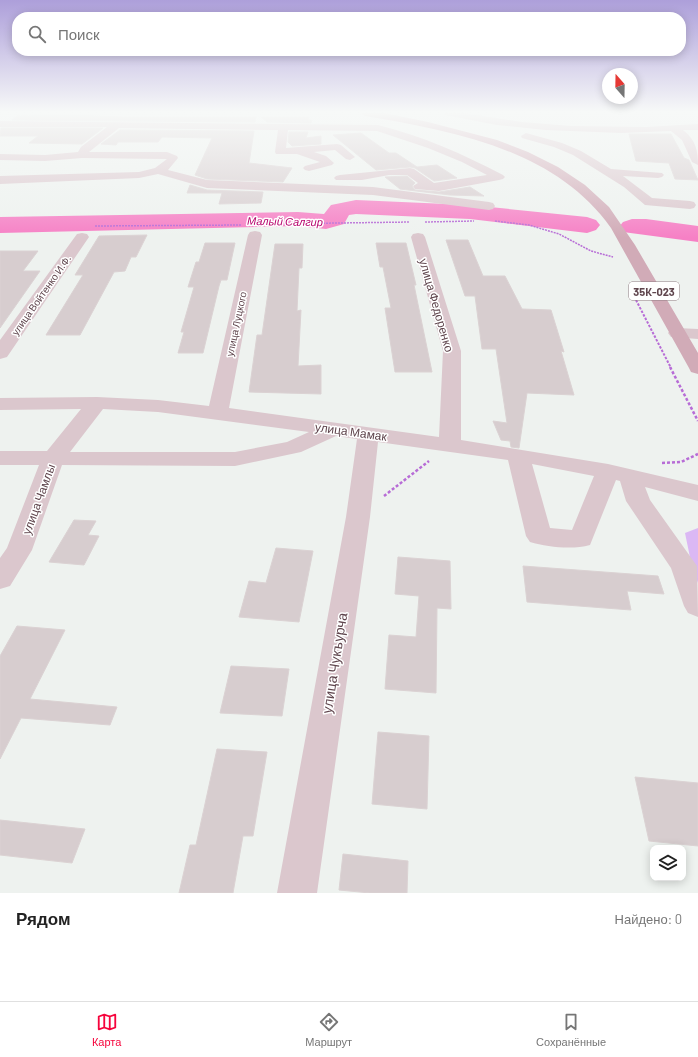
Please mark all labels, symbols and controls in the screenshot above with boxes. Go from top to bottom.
search box [12,12,686,56]
icon: search [26,23,48,45]
text: Поиск [58,25,100,43]
north arrow [602,68,638,104]
water label: Малый Салгир [247,214,323,228]
street label: улица Войтенко И.Ф. [9,253,73,337]
street label: улица Федоренко [416,257,457,354]
road number: 35К-023 [629,282,679,300]
street label: улица Луцкого [223,290,249,357]
street label: улица Мамак [314,419,389,444]
street label: улица Чамлы [19,462,58,536]
street label: улица Чукъурча [318,611,350,715]
map controls [650,845,686,881]
button: layers [650,845,686,881]
text: Рядом [16,908,71,928]
text: Найдено: 0 [615,911,682,927]
tab: Карта [92,1011,121,1048]
tab: Маршрут [305,1011,352,1048]
tab: Сохранённые [536,1011,606,1048]

